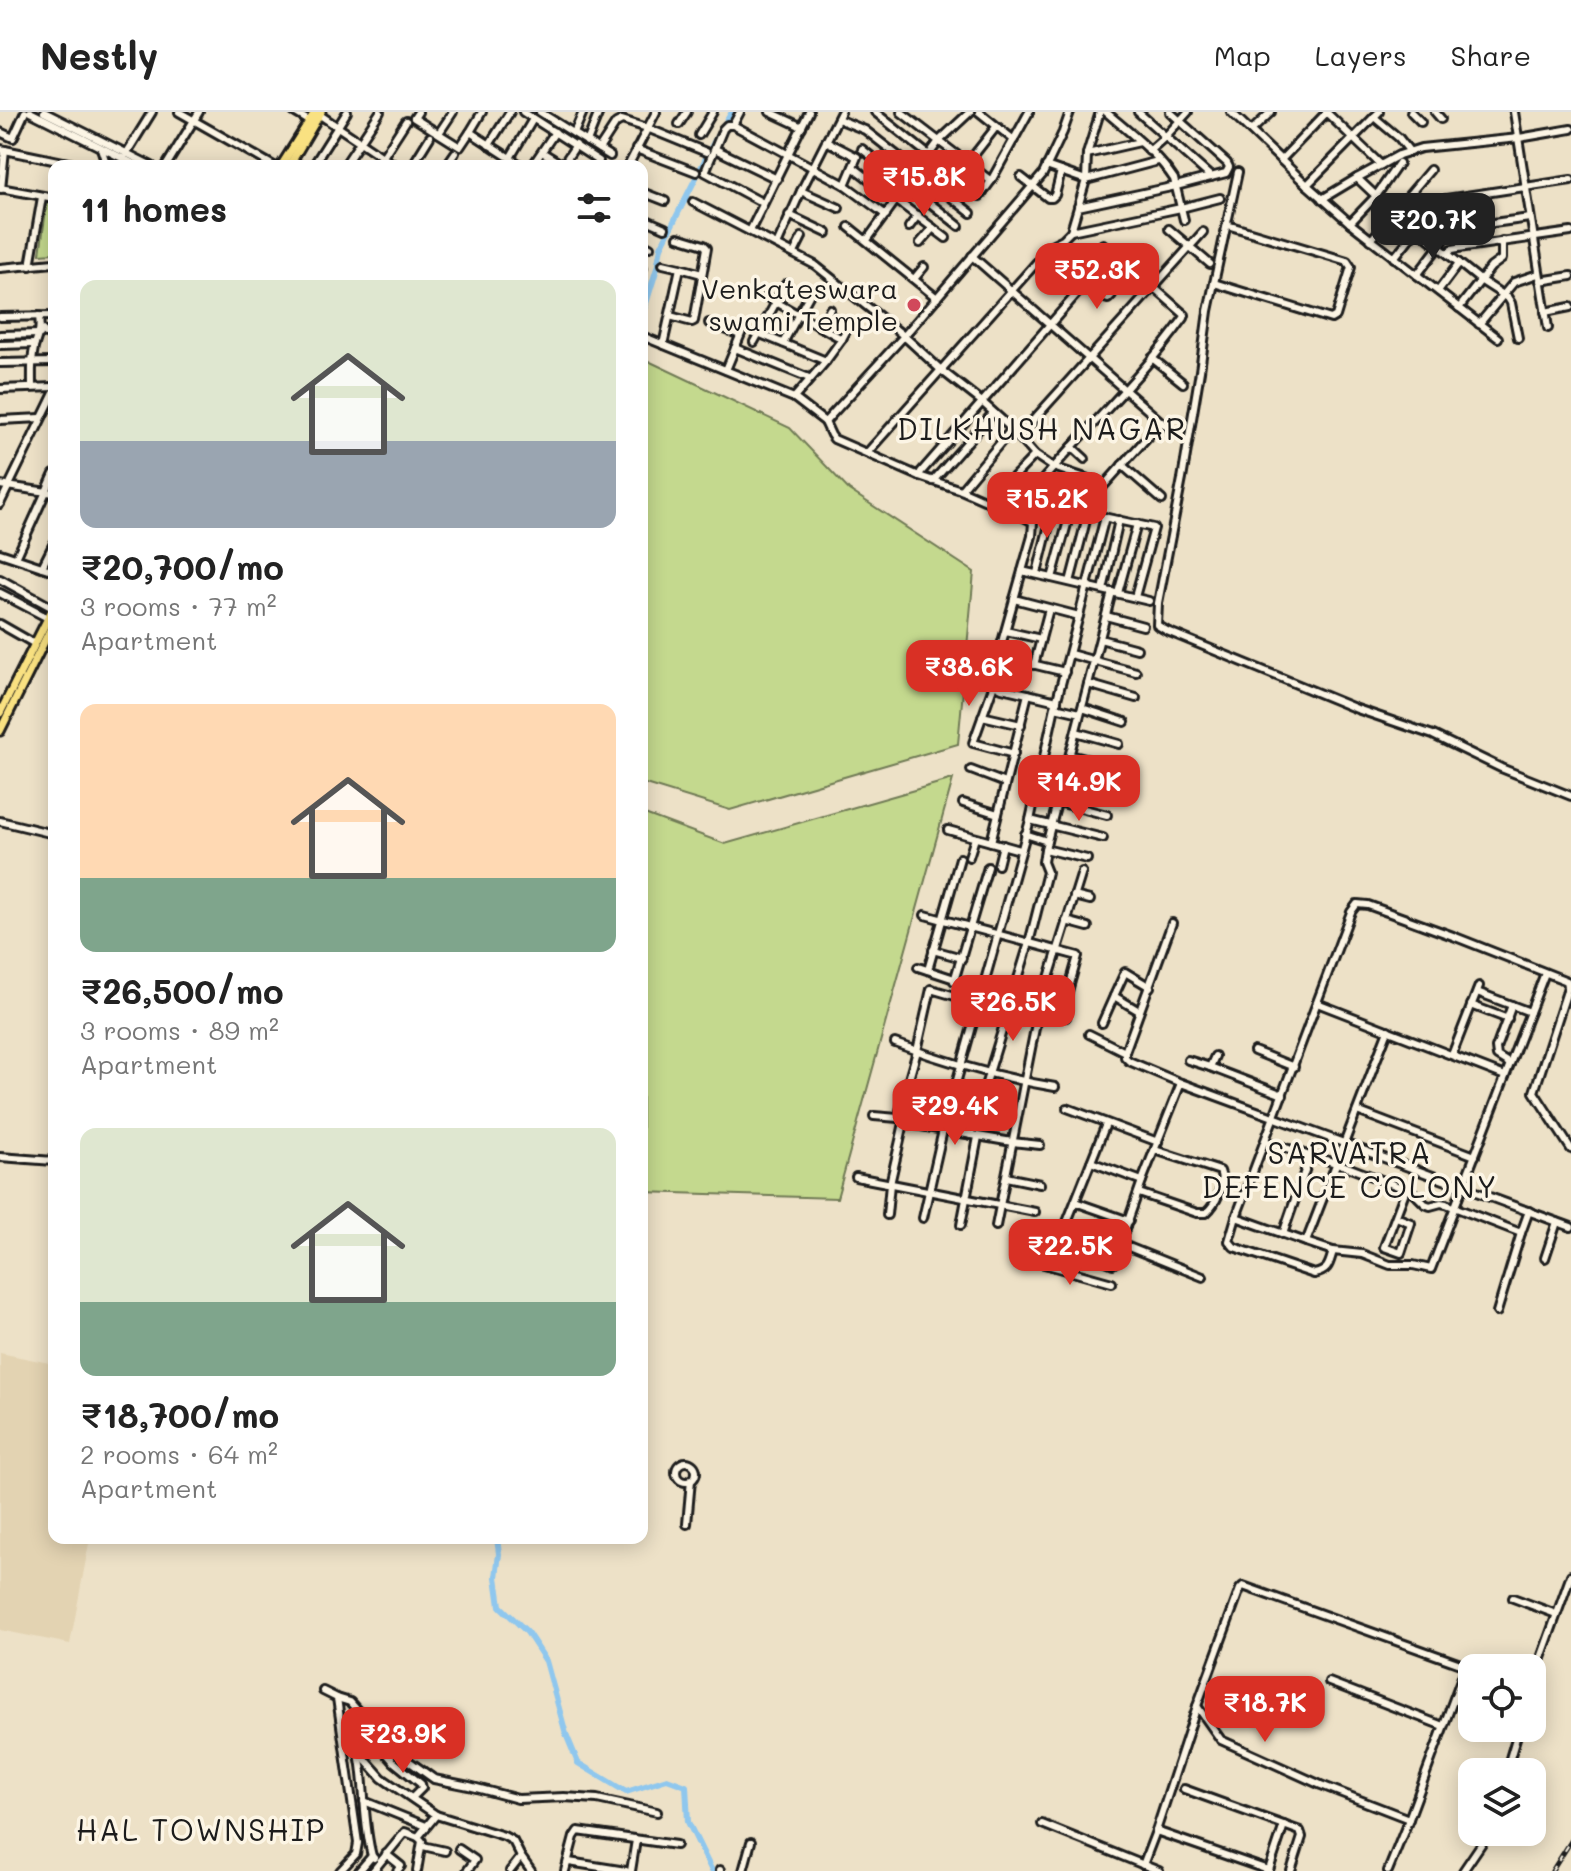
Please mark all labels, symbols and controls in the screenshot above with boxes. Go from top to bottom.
text: Nestly [40,30,158,80]
text: Map [1214,37,1271,73]
text: Layers [1315,37,1407,73]
text: Share [1451,37,1531,73]
pin: ₹15.8K [859,150,989,218]
text: ₹15.8K [881,159,967,193]
text: 11 homes [80,186,227,231]
icon: filters [572,186,616,230]
pin: ₹20.7K [1368,193,1498,261]
text: ₹20.7K [1389,202,1477,236]
pin: ₹52.3K [1032,243,1162,311]
text: ₹52.3K [1053,252,1141,286]
place label: Venkateswara swami Temple [701,270,898,338]
marker: Venkateswara swami Temple [905,296,923,314]
icon: home [276,332,420,476]
district label: DILKHUSH NAGAR [897,408,1187,448]
pin: ₹15.2K [982,472,1112,540]
text: ₹15.2K [1005,481,1089,515]
text: ₹20,700/mo [80,544,284,589]
text: 3 rooms · 77 m² [80,589,277,623]
text: Apartment [80,623,217,657]
pin: ₹38.6K [904,640,1034,708]
text: ₹38.6K [924,649,1014,683]
pin: ₹14.9K [1014,755,1144,823]
icon: home [276,756,420,900]
text: ₹14.9K [1036,764,1122,798]
text: ₹26,500/mo [80,968,284,1013]
pin: ₹26.5K [948,975,1078,1043]
text: ₹26.5K [969,984,1057,1018]
text: 3 rooms · 89 m² [80,1013,279,1047]
text: Apartment [80,1047,217,1081]
pin: ₹29.4K [890,1079,1020,1147]
text: ₹29.4K [911,1088,999,1122]
district label: SARVATRA DEFENCE COLONY [1202,1132,1498,1206]
icon: home [276,1180,420,1324]
pin: ₹22.5K [1005,1219,1135,1287]
text: ₹22.5K [1027,1228,1113,1262]
text: ₹18,700/mo [80,1392,279,1437]
text: 2 rooms · 64 m² [80,1437,278,1471]
text: Apartment [80,1471,217,1505]
map controls [1458,1654,1546,1846]
button: locate [1458,1654,1546,1742]
pin: ₹18.7K [1200,1676,1330,1744]
text: ₹18.7K [1223,1685,1307,1719]
pin: ₹23.9K [338,1707,468,1775]
text: ₹23.9K [359,1716,447,1750]
button: layers [1458,1758,1546,1846]
district label: HAL TOWNSHIP [76,1809,326,1849]

